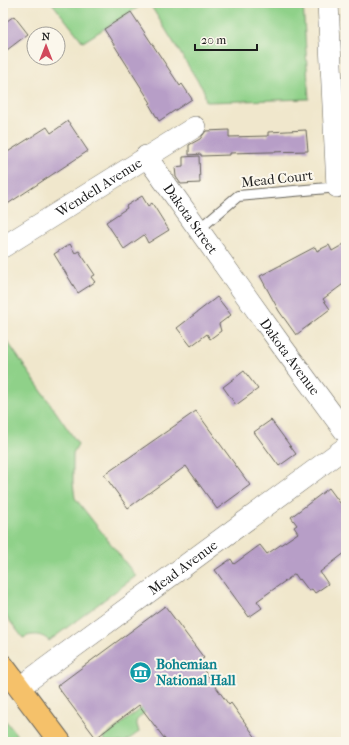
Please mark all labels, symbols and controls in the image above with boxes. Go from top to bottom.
north arrow [26,26,66,66]
scale bar [195,26,257,52]
text: N [42,30,51,43]
text: 20 m [201,33,226,47]
street label: Wendell Avenue [52,154,145,221]
street label: Mead Court [240,167,314,191]
street label: Dakota Street [160,180,222,257]
street label: Dakota Avenue [256,315,324,399]
street label: Mead Avenue [145,536,221,598]
place label: Bohemian National Hall [156,656,236,689]
museum icon: Bohemian National Hall [127,659,153,685]

